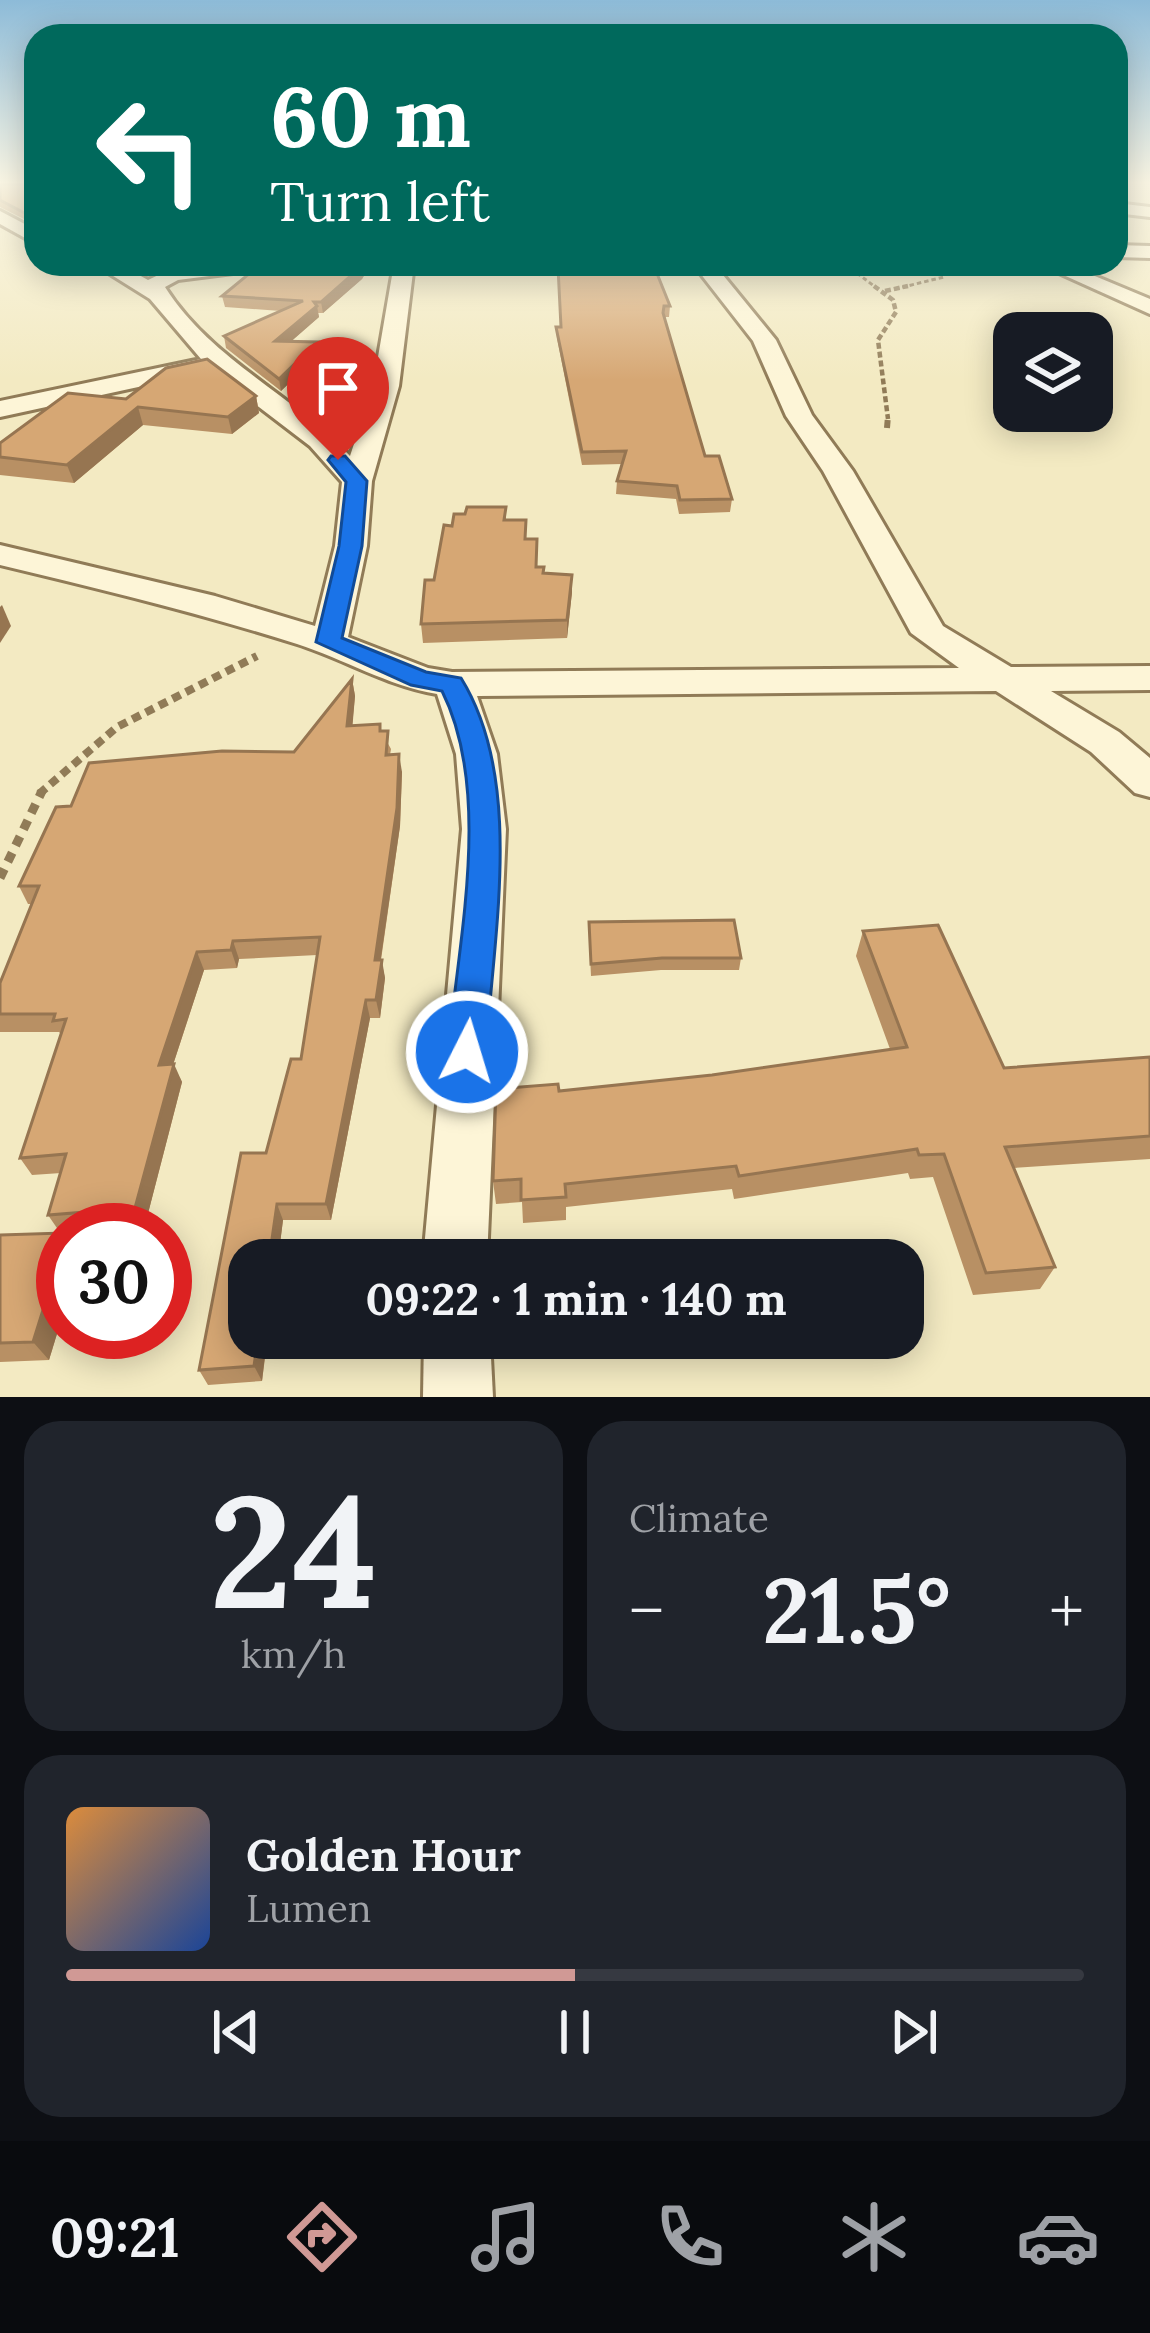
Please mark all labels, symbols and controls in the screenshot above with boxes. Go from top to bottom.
text: 60 m [270,62,471,170]
icon: left [72,72,228,228]
text: Turn left [270,167,490,236]
map controls [993,312,1113,432]
button: layers [993,312,1113,432]
pin [287,337,389,460]
icon: arrive [305,355,371,421]
position arrow [404,989,530,1115]
speed limit sign: 30 [36,1203,192,1359]
text: 09:22 · 1 min · 140 m [365,1270,787,1327]
text: 24 [209,1451,378,1651]
text: Climate [629,1493,769,1543]
text: 21.5° [762,1552,951,1668]
text: − [629,1568,664,1652]
text: + [1049,1568,1084,1652]
text: km/h [241,1629,346,1679]
text: Golden Hour [246,1826,521,1883]
text: Lumen [246,1883,372,1933]
icon: previous [203,1999,269,2065]
icon: pause [542,1999,608,2065]
icon: next [881,1999,947,2065]
icon: directions [280,2195,364,2279]
icon: music [464,2195,548,2279]
icon: phone [648,2195,732,2279]
icon: climate [832,2195,916,2279]
icon: car [1016,2195,1100,2279]
text: 09:21 [50,2203,180,2272]

